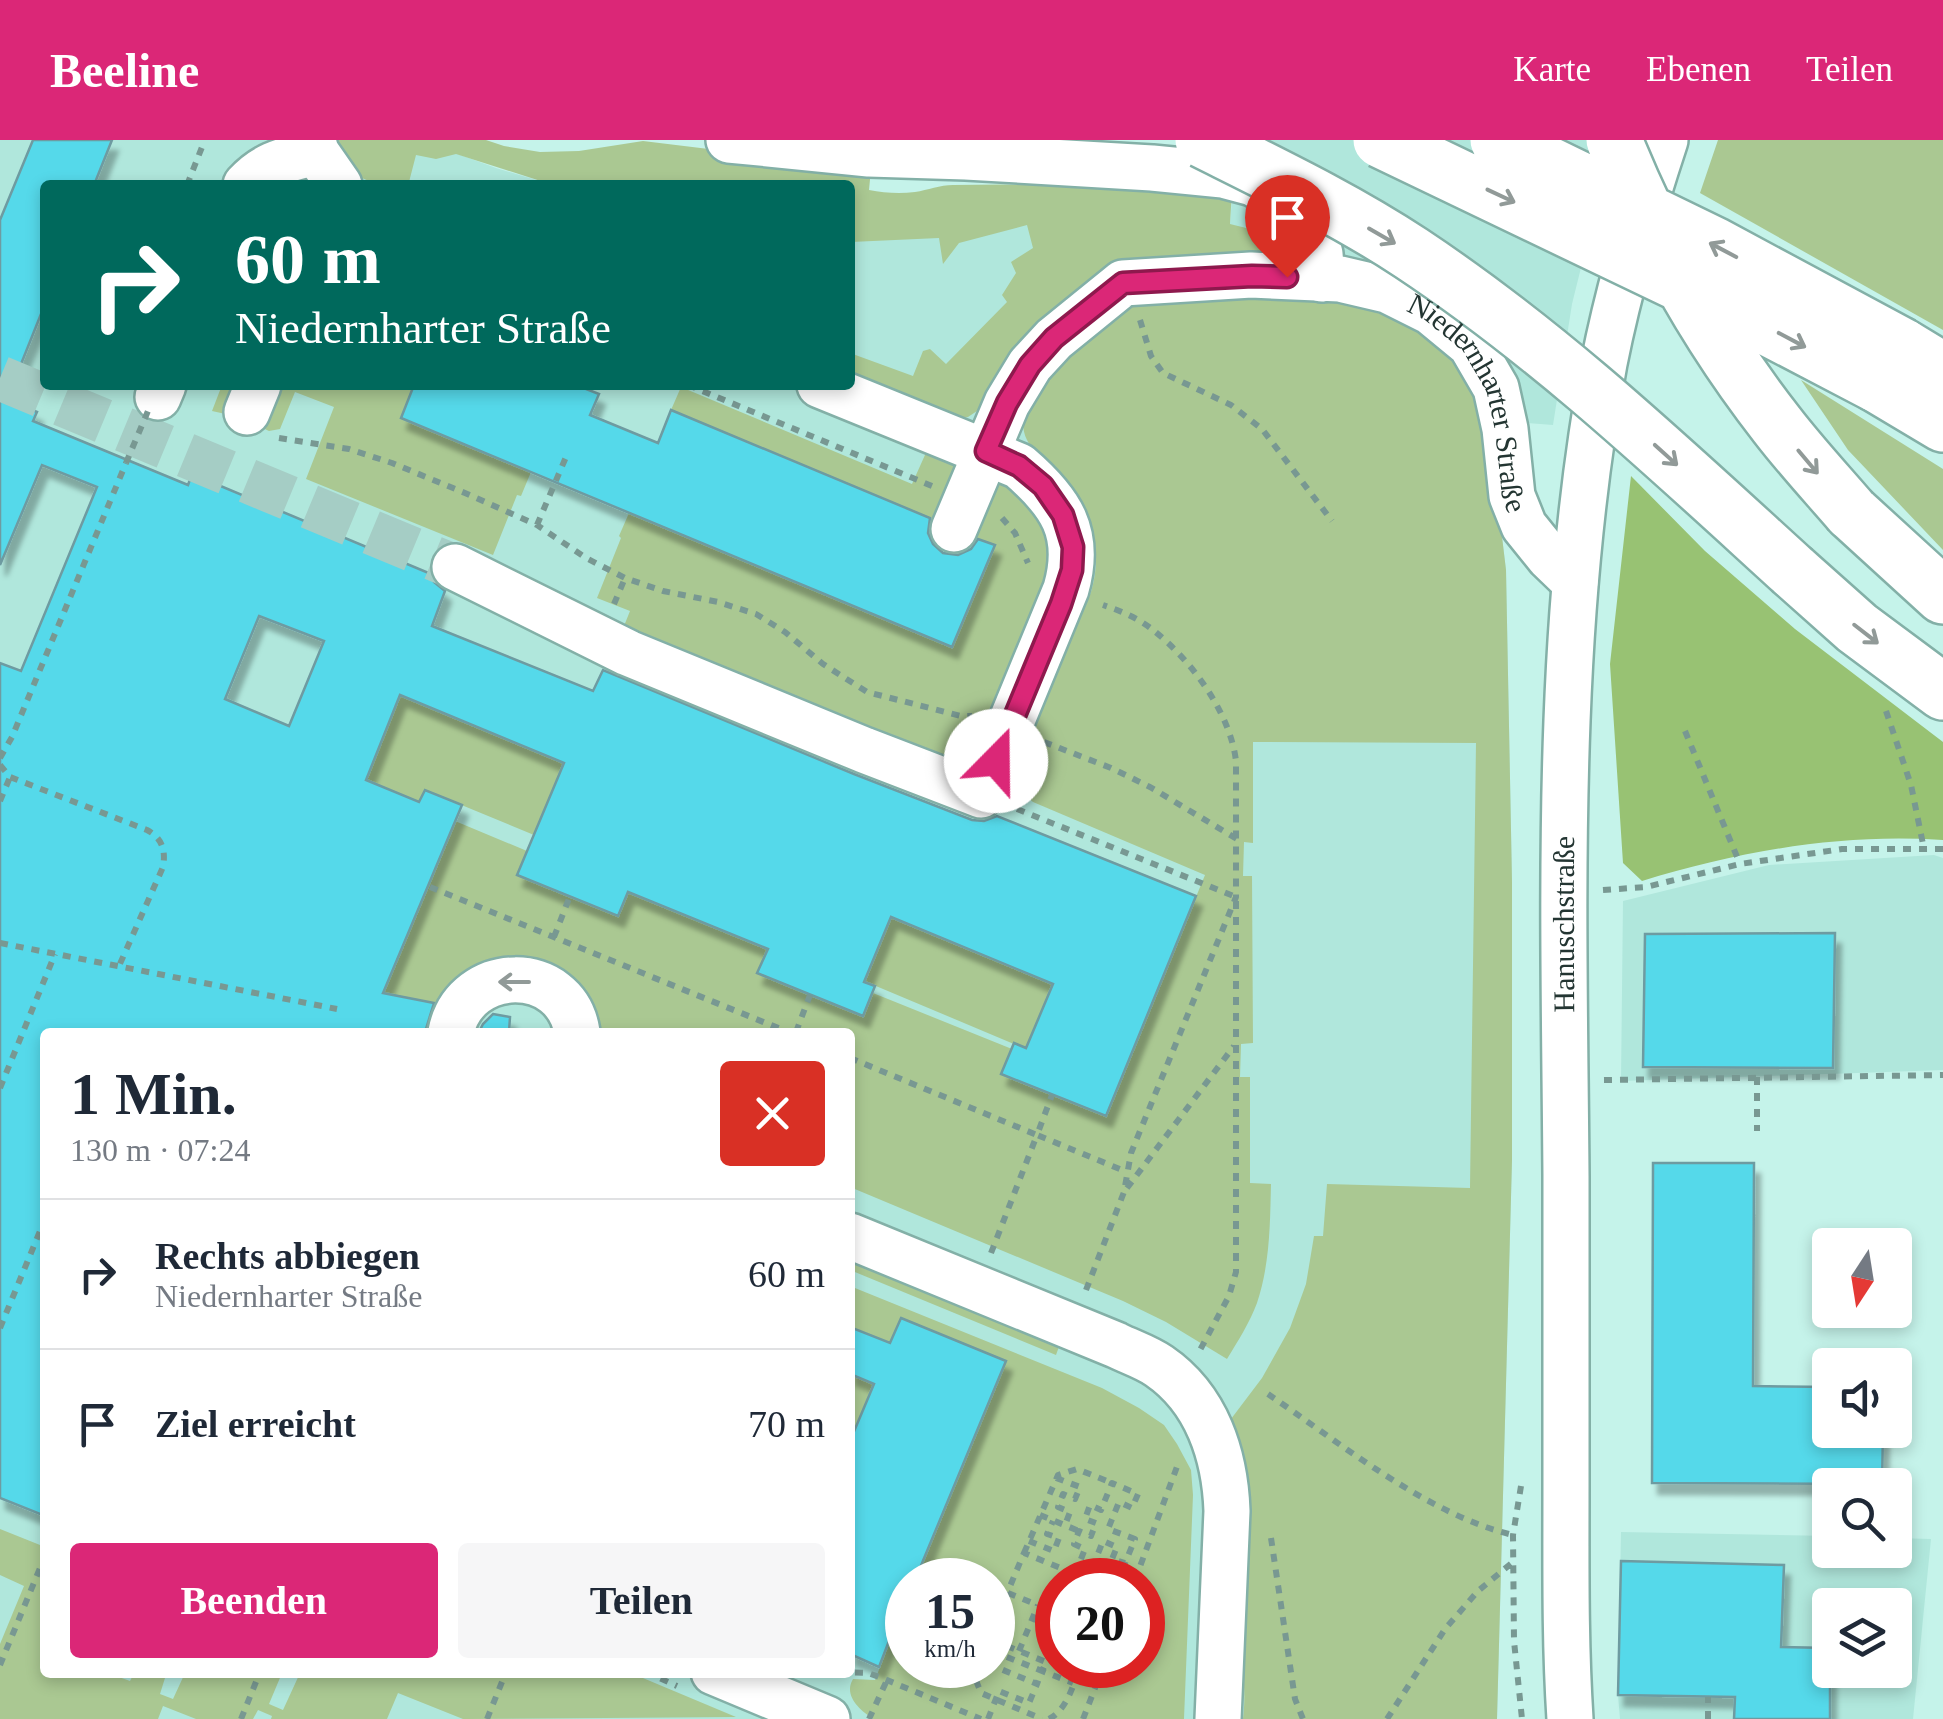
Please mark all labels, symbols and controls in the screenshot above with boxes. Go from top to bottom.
text: Beeline [50,44,199,97]
text: Karte [1513,50,1591,89]
text: Ebenen [1646,50,1751,89]
text: Teilen [1806,50,1893,89]
pin [1245,175,1330,278]
one-way arrow [1485,188,1516,206]
icon: arrive [1260,190,1315,245]
icon: right [70,220,200,350]
text: 60 m [235,221,381,298]
one-way arrow [1366,226,1396,246]
one-way arrow [1709,240,1739,259]
street label: Niedernharter Straße [1403,286,1534,517]
text: Niedernharter Straße [235,303,611,353]
one-way arrow [1777,331,1807,350]
one-way arrow [1653,444,1678,467]
one-way arrow [1797,448,1819,474]
one-way arrow [1852,623,1878,645]
position arrow [944,709,1048,813]
street label: Hanuschstraße [1547,836,1580,1013]
one-way arrow [498,972,531,992]
text: 1 Min. [70,1061,237,1127]
button: close [720,1061,825,1166]
text: 130 m · 07:24 [70,1132,250,1168]
north arrow [1812,1228,1912,1328]
map controls [1812,1228,1912,1688]
text: Rechts abbiegen [155,1235,420,1277]
icon: right [70,1247,125,1302]
text: 60 m [748,1253,825,1295]
text: Niedernharter Straße [155,1278,422,1314]
button: sound [1812,1348,1912,1448]
icon: arrive [70,1397,125,1452]
text: Ziel erreicht [155,1403,356,1445]
text: 70 m [748,1403,825,1445]
button: search [1812,1468,1912,1568]
button: Beenden [70,1543,438,1658]
button: Teilen [458,1543,825,1658]
speed limit sign: 20 [1035,1558,1165,1688]
text: 15 [925,1583,975,1639]
button: layers [1812,1588,1912,1688]
text: km/h [924,1635,976,1662]

